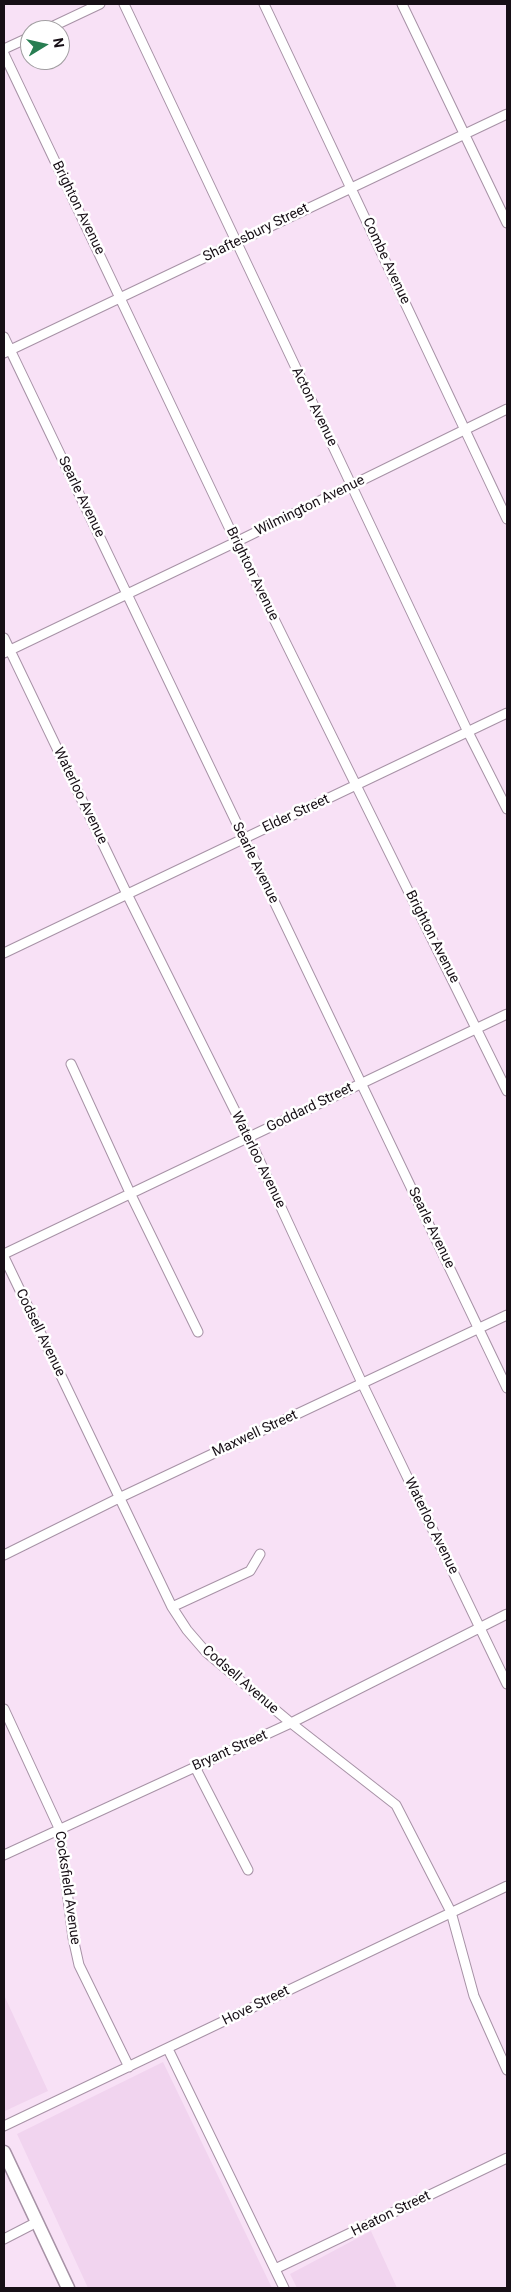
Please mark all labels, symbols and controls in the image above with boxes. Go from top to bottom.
north arrow [20,20,70,70]
text: N [50,37,68,49]
street label: Brighton Avenue [48,159,108,257]
street label: Shaftesbury Street [201,200,311,266]
street label: Combe Avenue [359,215,413,307]
street label: Acton Avenue [288,365,340,449]
street label: Searle Avenue [54,454,108,540]
street label: Wilmington Avenue [252,472,368,540]
street label: Brighton Avenue [222,525,282,623]
street label: Waterloo Avenue [49,745,111,847]
street label: Elder Street [260,791,332,837]
street label: Searle Avenue [228,820,282,906]
street label: Brighton Avenue [401,888,463,986]
street label: Goddard Street [264,1080,356,1136]
street label: Waterloo Avenue [227,1109,289,1211]
street label: Searle Avenue [404,1185,458,1271]
street label: Codsell Avenue [11,1286,69,1380]
street label: Maxwell Street [210,1407,300,1461]
street label: Waterloo Avenue [400,1475,462,1577]
street label: Codsell Avenue [198,1642,282,1718]
street label: Bryant Street [190,1727,270,1775]
street label: Cocksfield Avenue [51,1830,83,1946]
street label: Hove Street [220,1983,292,2029]
street label: Heaton Street [349,2188,433,2240]

